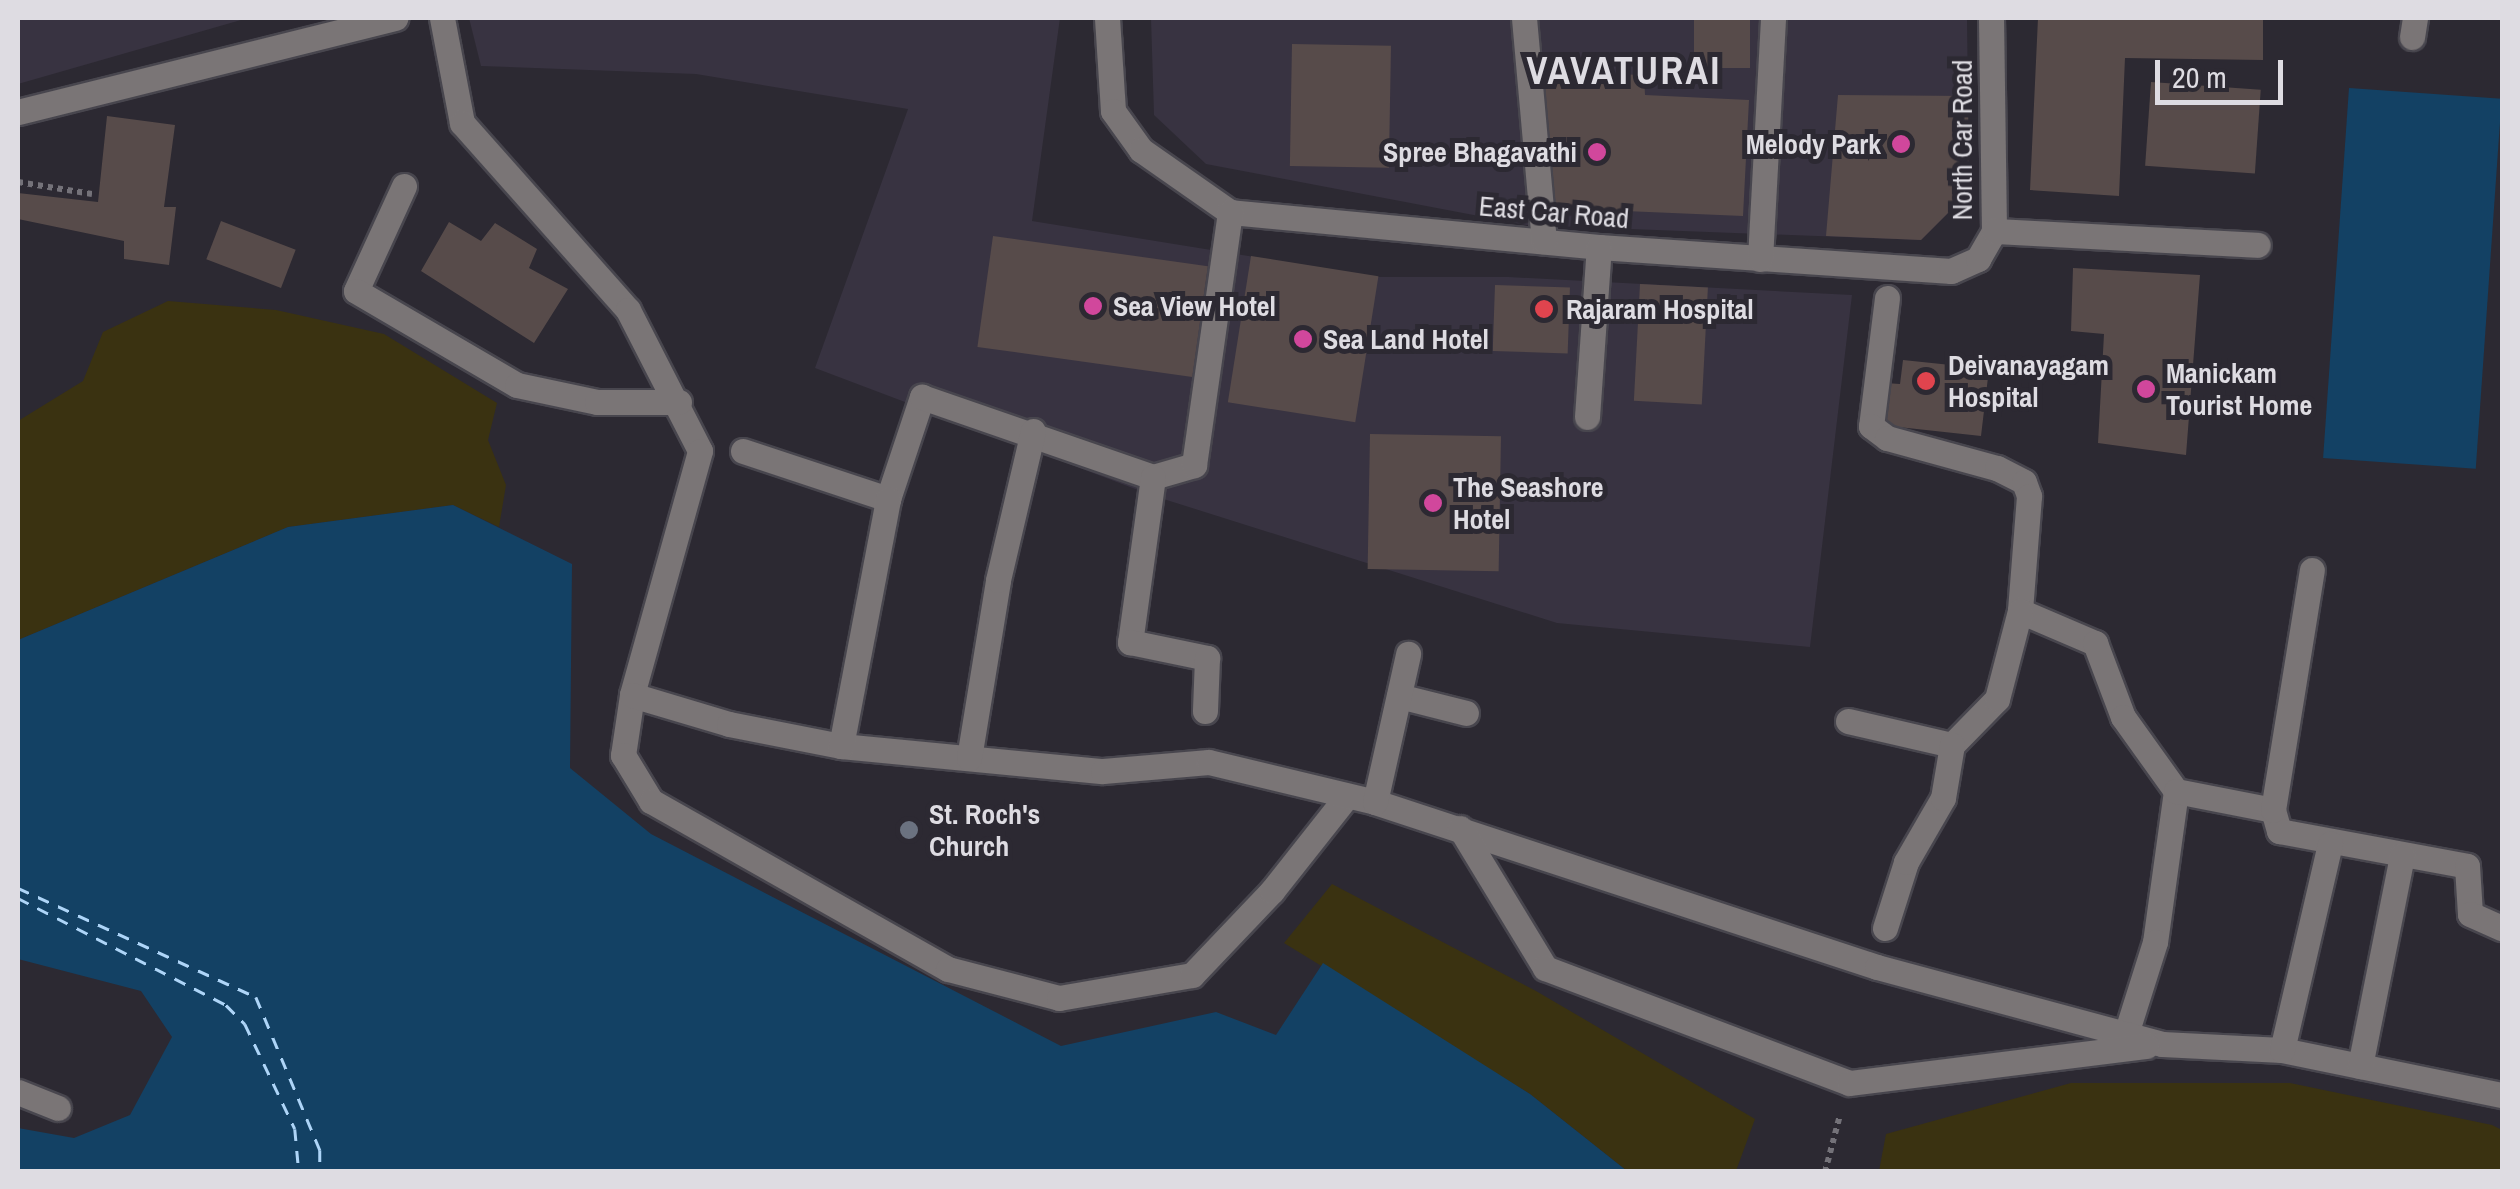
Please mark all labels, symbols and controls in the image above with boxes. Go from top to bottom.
scale bar [2160,40,2288,102]
district label: VAVATURAI [1526,48,1722,94]
text: 20 m [2172,57,2227,97]
street label: North Car Road [1945,60,1979,220]
place label: Melody Park [1746,127,1881,161]
marker: Melody Park [1890,133,1912,155]
place label: Spree Bhagavathi [1383,135,1577,169]
marker: Spree Bhagavathi [1586,141,1608,163]
street label: East Car Road [1478,189,1630,235]
place label: Sea View Hotel [1113,289,1276,323]
place label: Rajaram Hospital [1566,292,1754,326]
marker: Sea View Hotel [1082,295,1104,317]
marker: Rajaram Hospital [1531,296,1557,322]
place label: Sea Land Hotel [1323,322,1489,356]
marker: Sea Land Hotel [1292,328,1314,350]
place label: Deivanayagam Hospital [1948,348,2109,414]
place label: Manickam Tourist Home [2166,356,2312,422]
marker: Deivanayagam Hospital [1913,368,1939,394]
marker: Manickam Tourist Home [2135,378,2157,400]
place label: The Seashore Hotel [1453,470,1604,536]
marker: The Seashore Hotel [1422,492,1444,514]
place label: St. Roch's Church [929,797,1040,863]
marker: St. Roch's Church [898,819,920,841]

